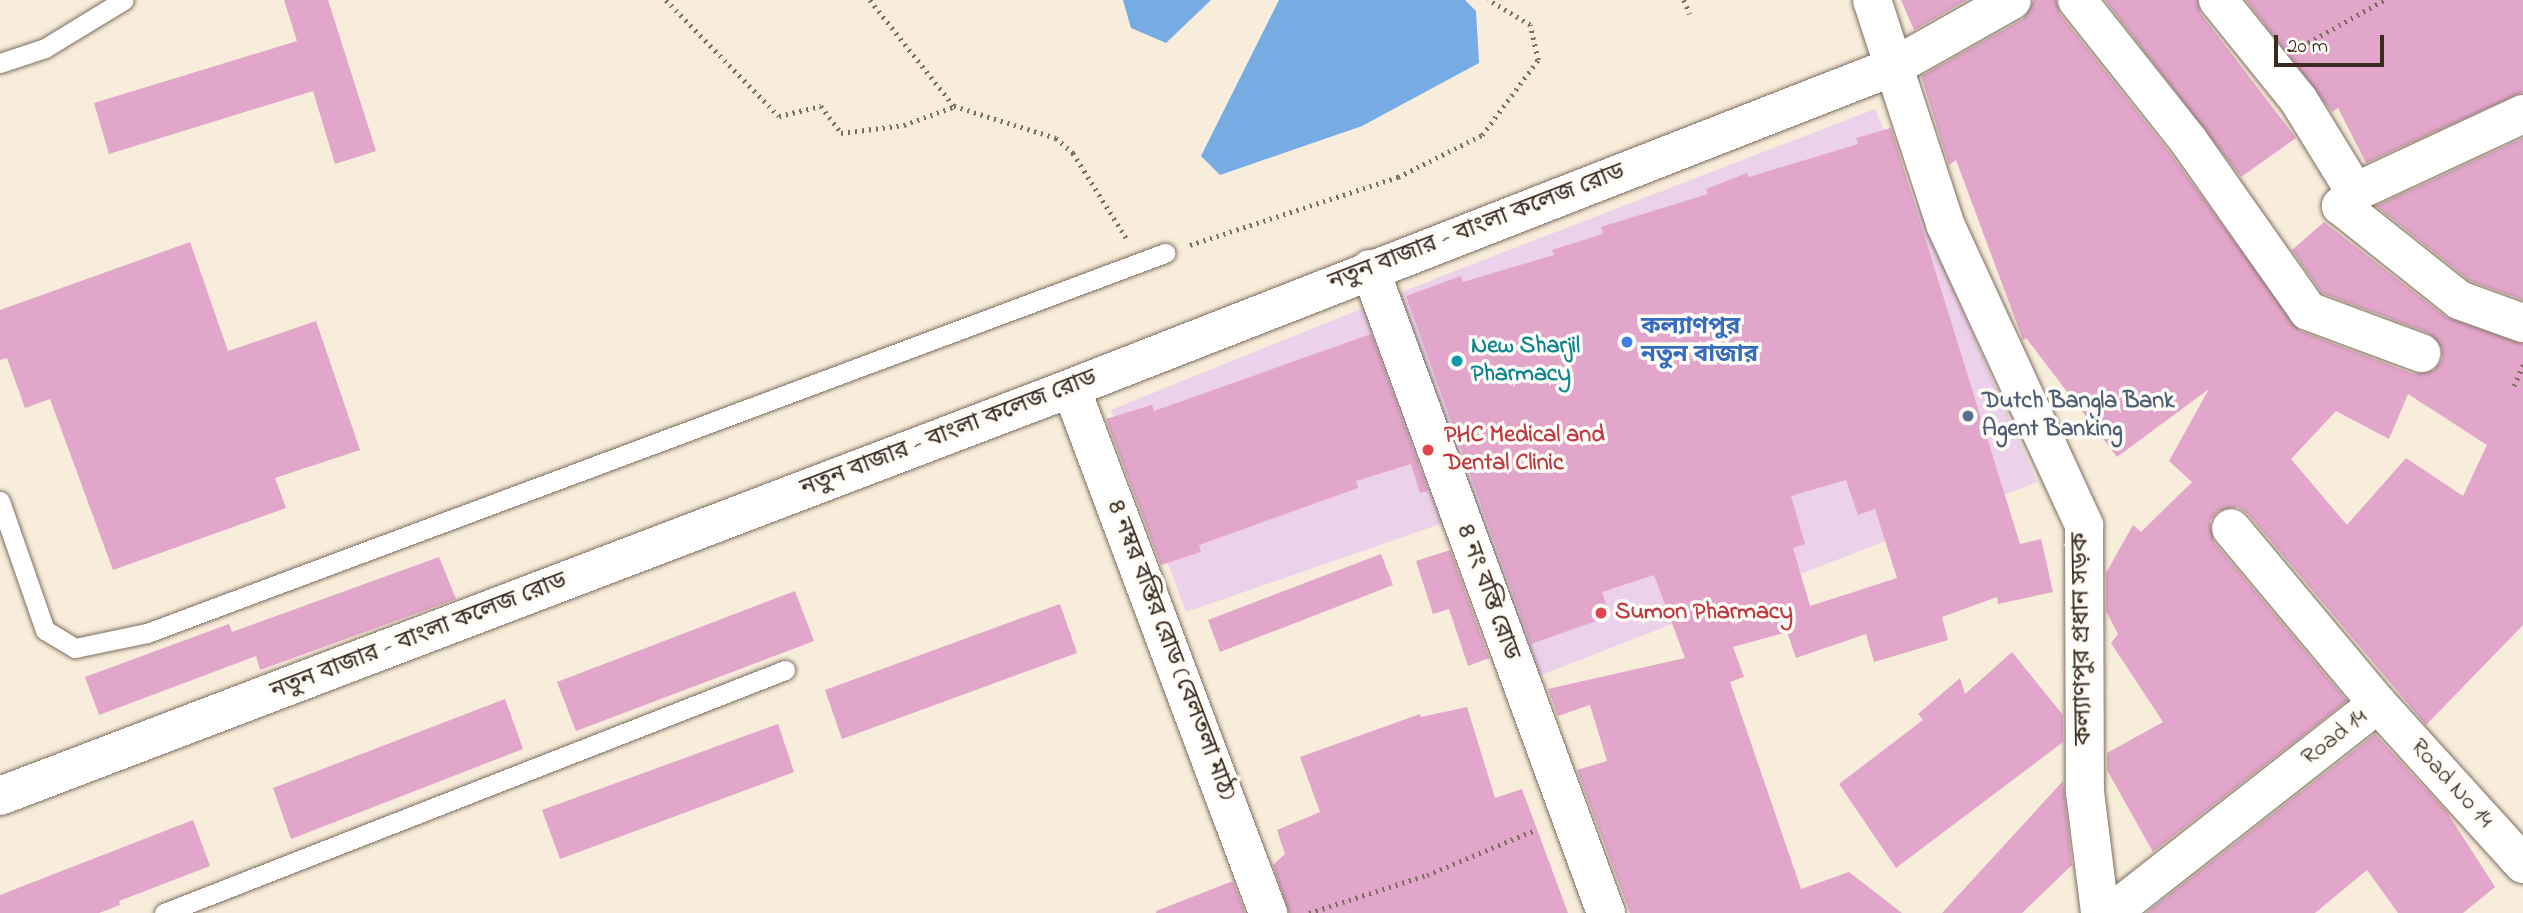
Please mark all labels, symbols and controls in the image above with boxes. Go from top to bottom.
scale bar [2278,21,2388,65]
text: 20 m [2287,32,2328,62]
street label: নতুন বাজার - বাংলা কলেজ রোড [1325,158,1629,298]
place label: কল্যাণপুর নতুন বাজার [1641,314,1758,370]
place label: New Sharjil Pharmacy [1471,333,1580,389]
marker: কল্যাণপুর নতুন বাজার [1619,334,1635,350]
marker: New Sharjil Pharmacy [1449,353,1465,369]
street label: নতুন বাজার - বাংলা কলেজ রোড [797,364,1101,504]
place label: Dutch Bangla Bank Agent Banking [1982,388,2175,444]
marker: Dutch Bangla Bank Agent Banking [1960,408,1976,424]
place label: PHC Medical and Dental Clinic [1444,422,1605,478]
marker: PHC Medical and Dental Clinic [1418,440,1438,460]
street label: ৪ নম্বর বস্তির রোড (বেলতলা মাঠ) [1099,495,1241,805]
street label: ৪ নং বস্তি রোড [1449,520,1525,664]
street label: কল্যাণপুর প্রধান সড়ক [2067,532,2099,746]
street label: নতুন বাজার - বাংলা কলেজ রোড [267,567,571,707]
place label: Sumon Pharmacy [1615,599,1793,627]
marker: Sumon Pharmacy [1593,605,1609,621]
street label: Road 14 [2296,703,2374,773]
street label: Road No 14 [2403,733,2499,835]

